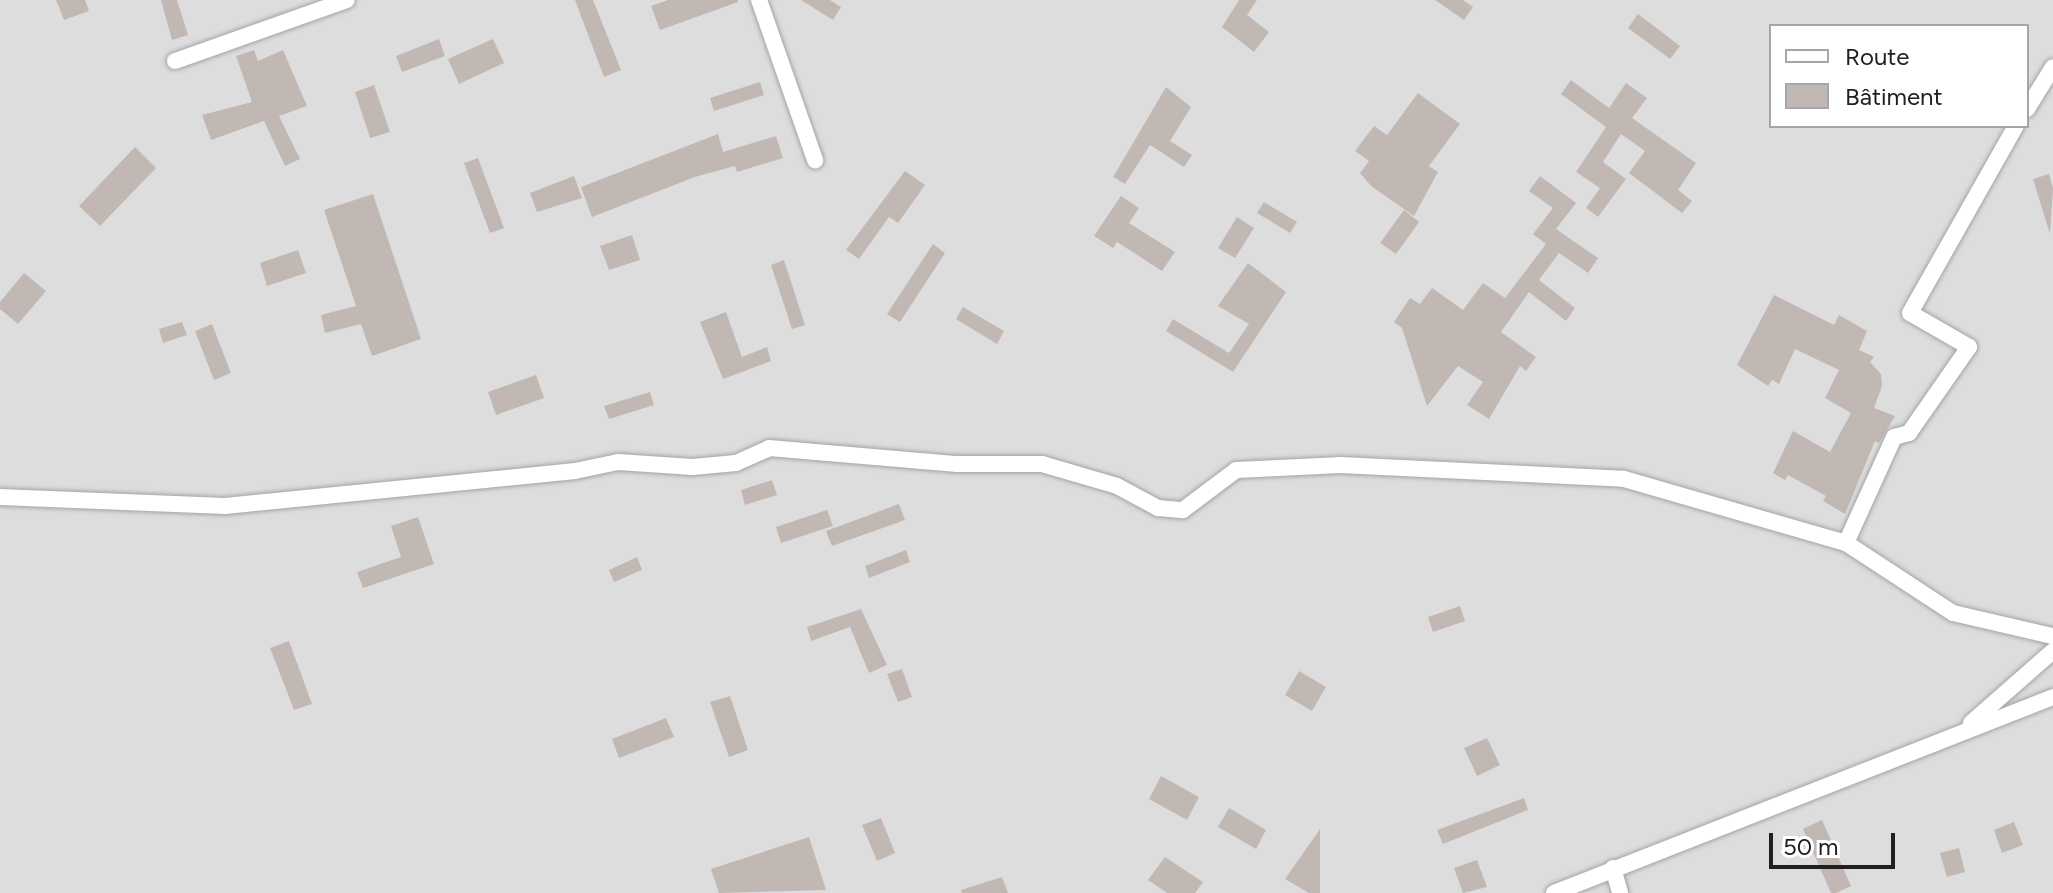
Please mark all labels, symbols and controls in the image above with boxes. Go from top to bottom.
legend [1769,24,2029,128]
text: Route [1845,42,1909,71]
text: Bâtiment [1845,82,1943,111]
scale bar [1773,817,1899,867]
text: 50 m [1783,832,1839,861]

